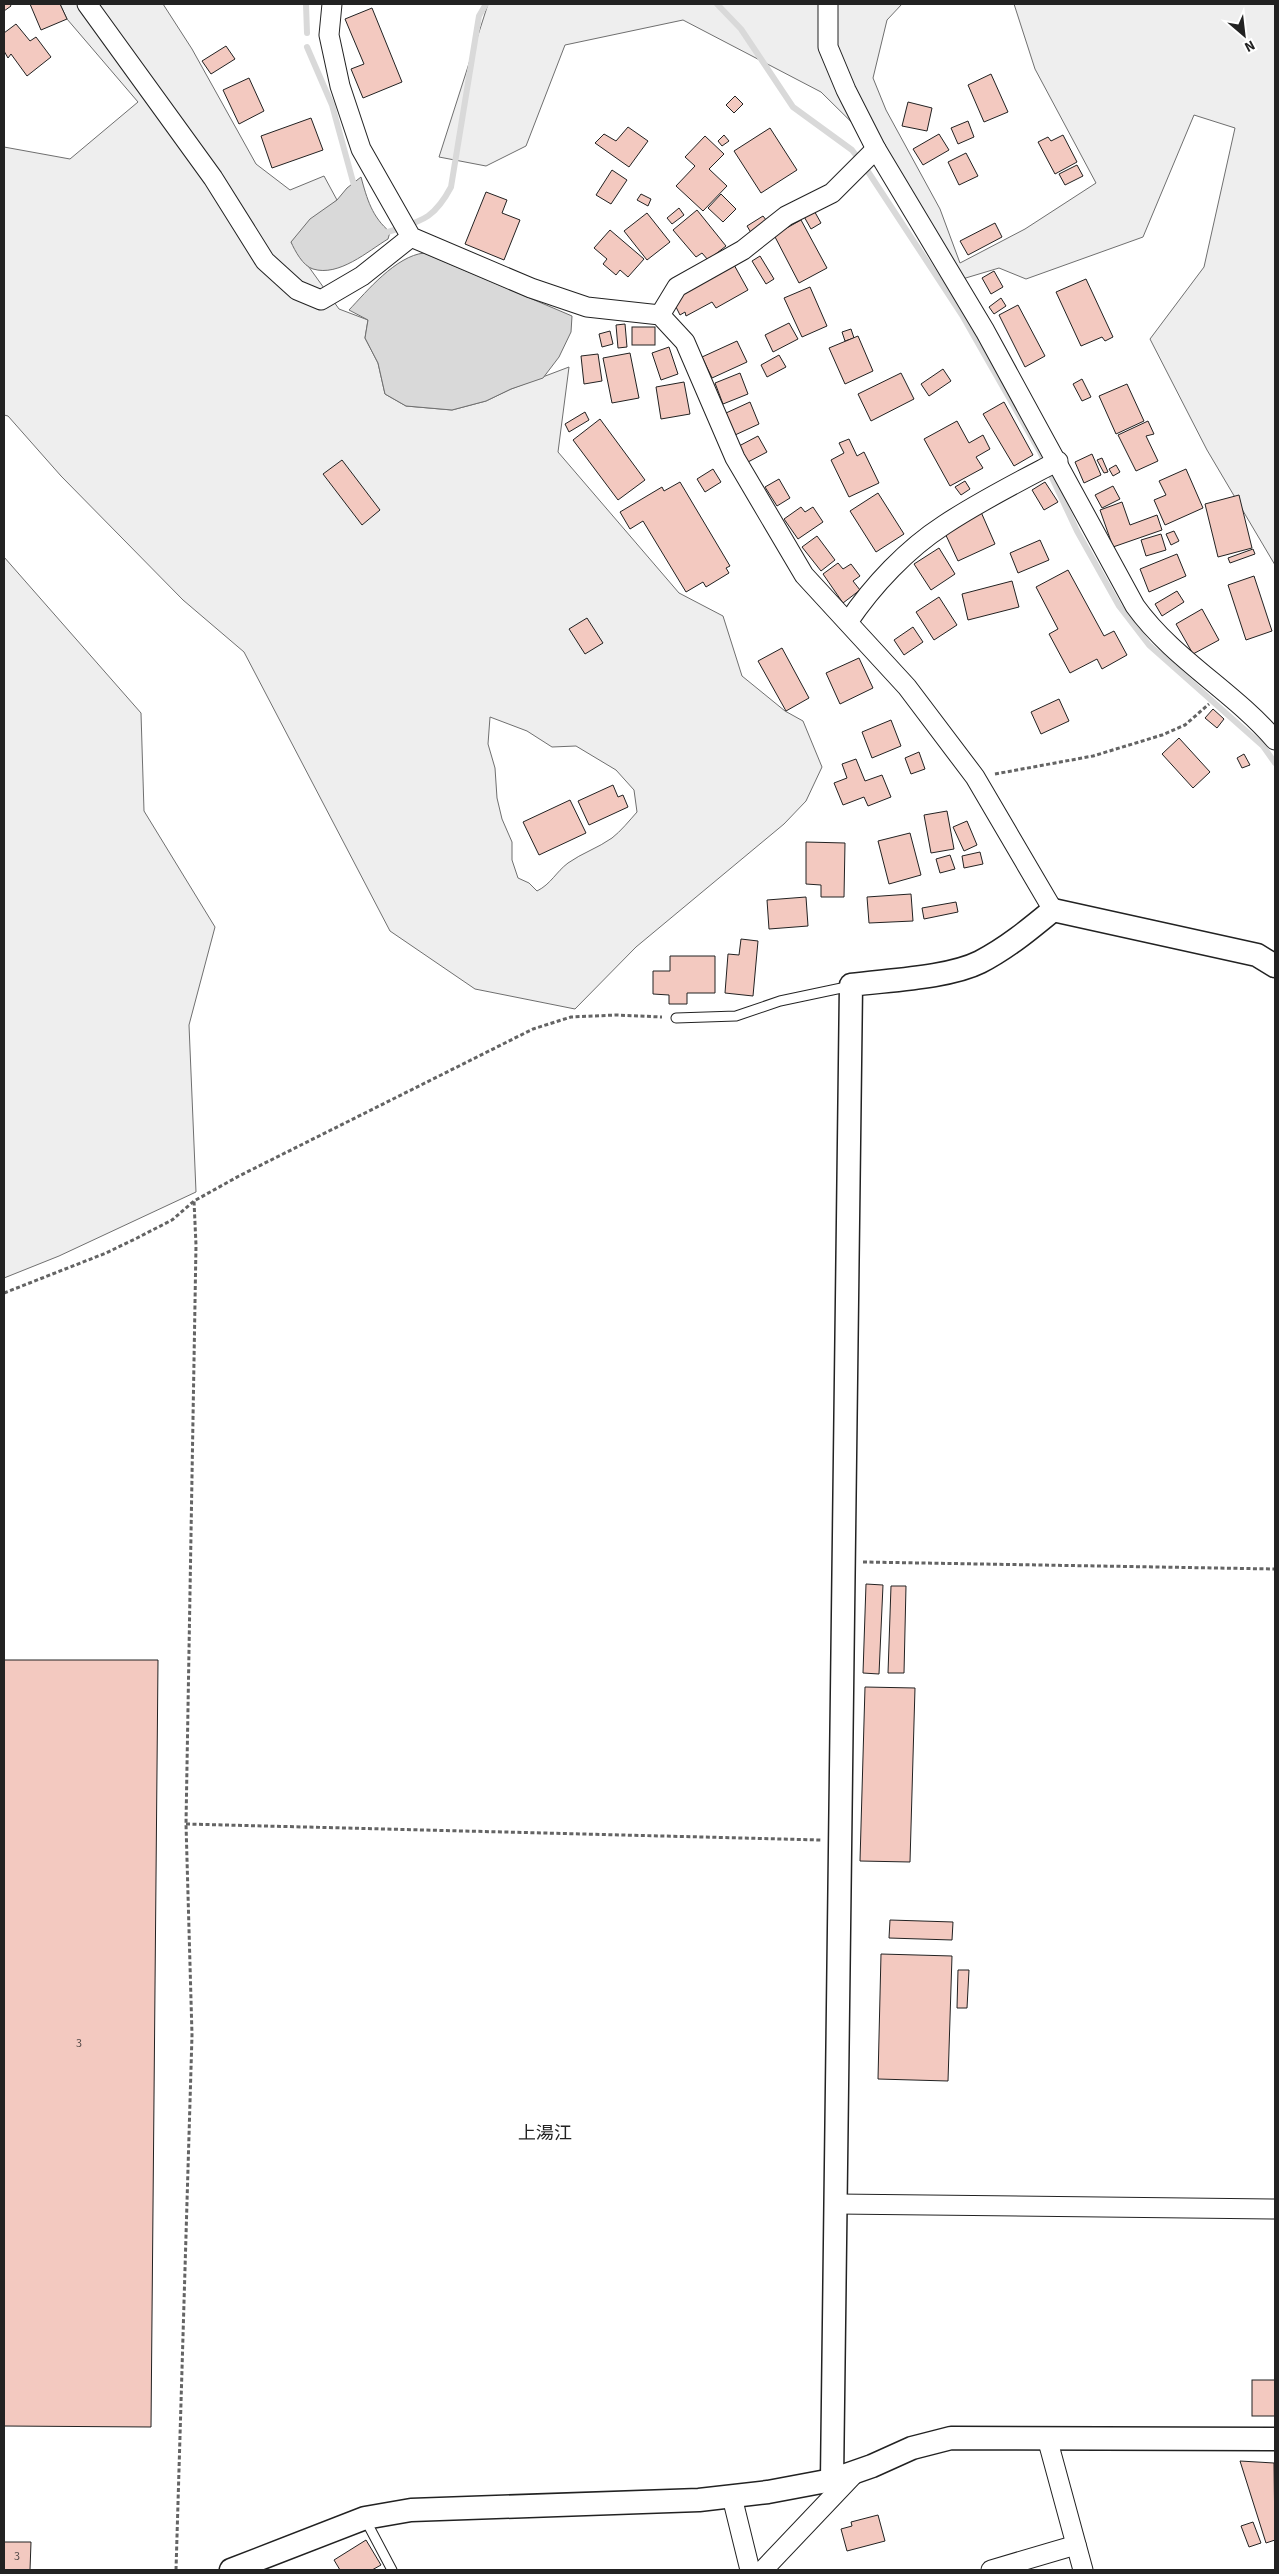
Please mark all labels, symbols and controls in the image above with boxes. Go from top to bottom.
north arrow [1219,10,1269,60]
text: N [1241,35,1258,57]
house number: 3 [76,2035,82,2052]
district label: 上湯江 [518,2121,572,2146]
house number: 3 [14,2548,20,2565]

